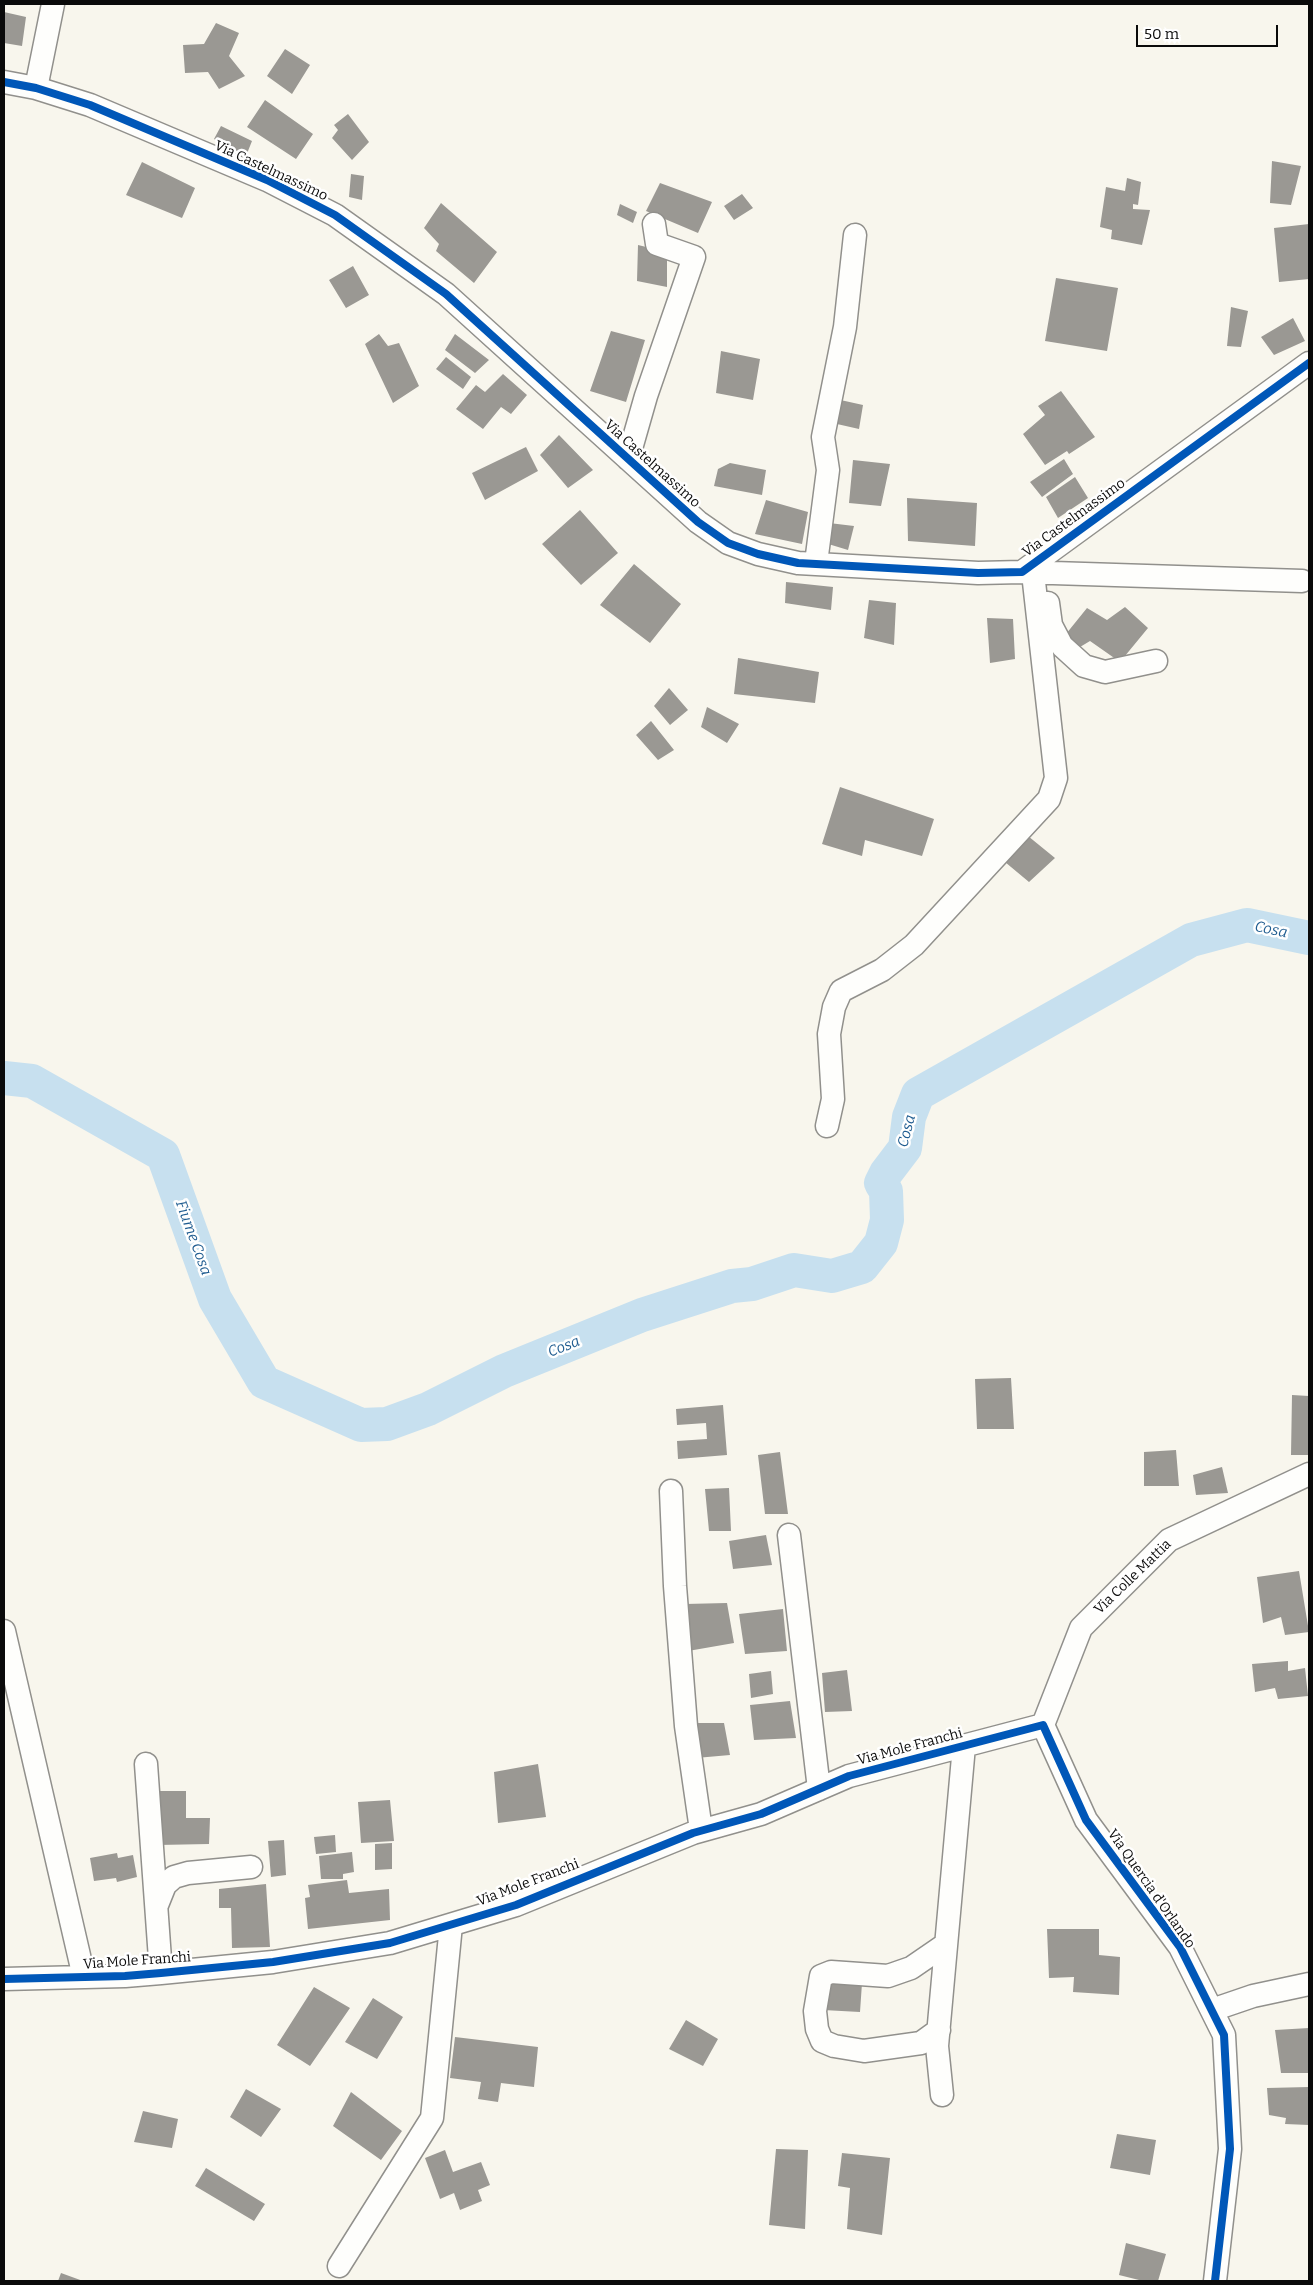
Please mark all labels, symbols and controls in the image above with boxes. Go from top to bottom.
scale bar [1138,15,1280,47]
text: 50 m [1144,25,1179,43]
street label: Via Castelmassimo [212,137,330,205]
street label: Via Castelmassimo [601,417,703,511]
street label: Via Castelmassimo [1019,475,1129,561]
water label: Cosa [1253,918,1289,942]
water label: Cosa [894,1113,920,1149]
water label: Fiume Cosa [171,1198,215,1278]
water label: Cosa [545,1332,583,1362]
street label: Via Colle Mattia [1091,1536,1175,1618]
street label: Via Mole Franchi [856,1725,964,1769]
street label: Via Quercia d'Orlando [1104,1826,1198,1952]
street label: Via Mole Franchi [475,1856,581,1910]
street label: Via Mole Franchi [83,1949,191,1973]

